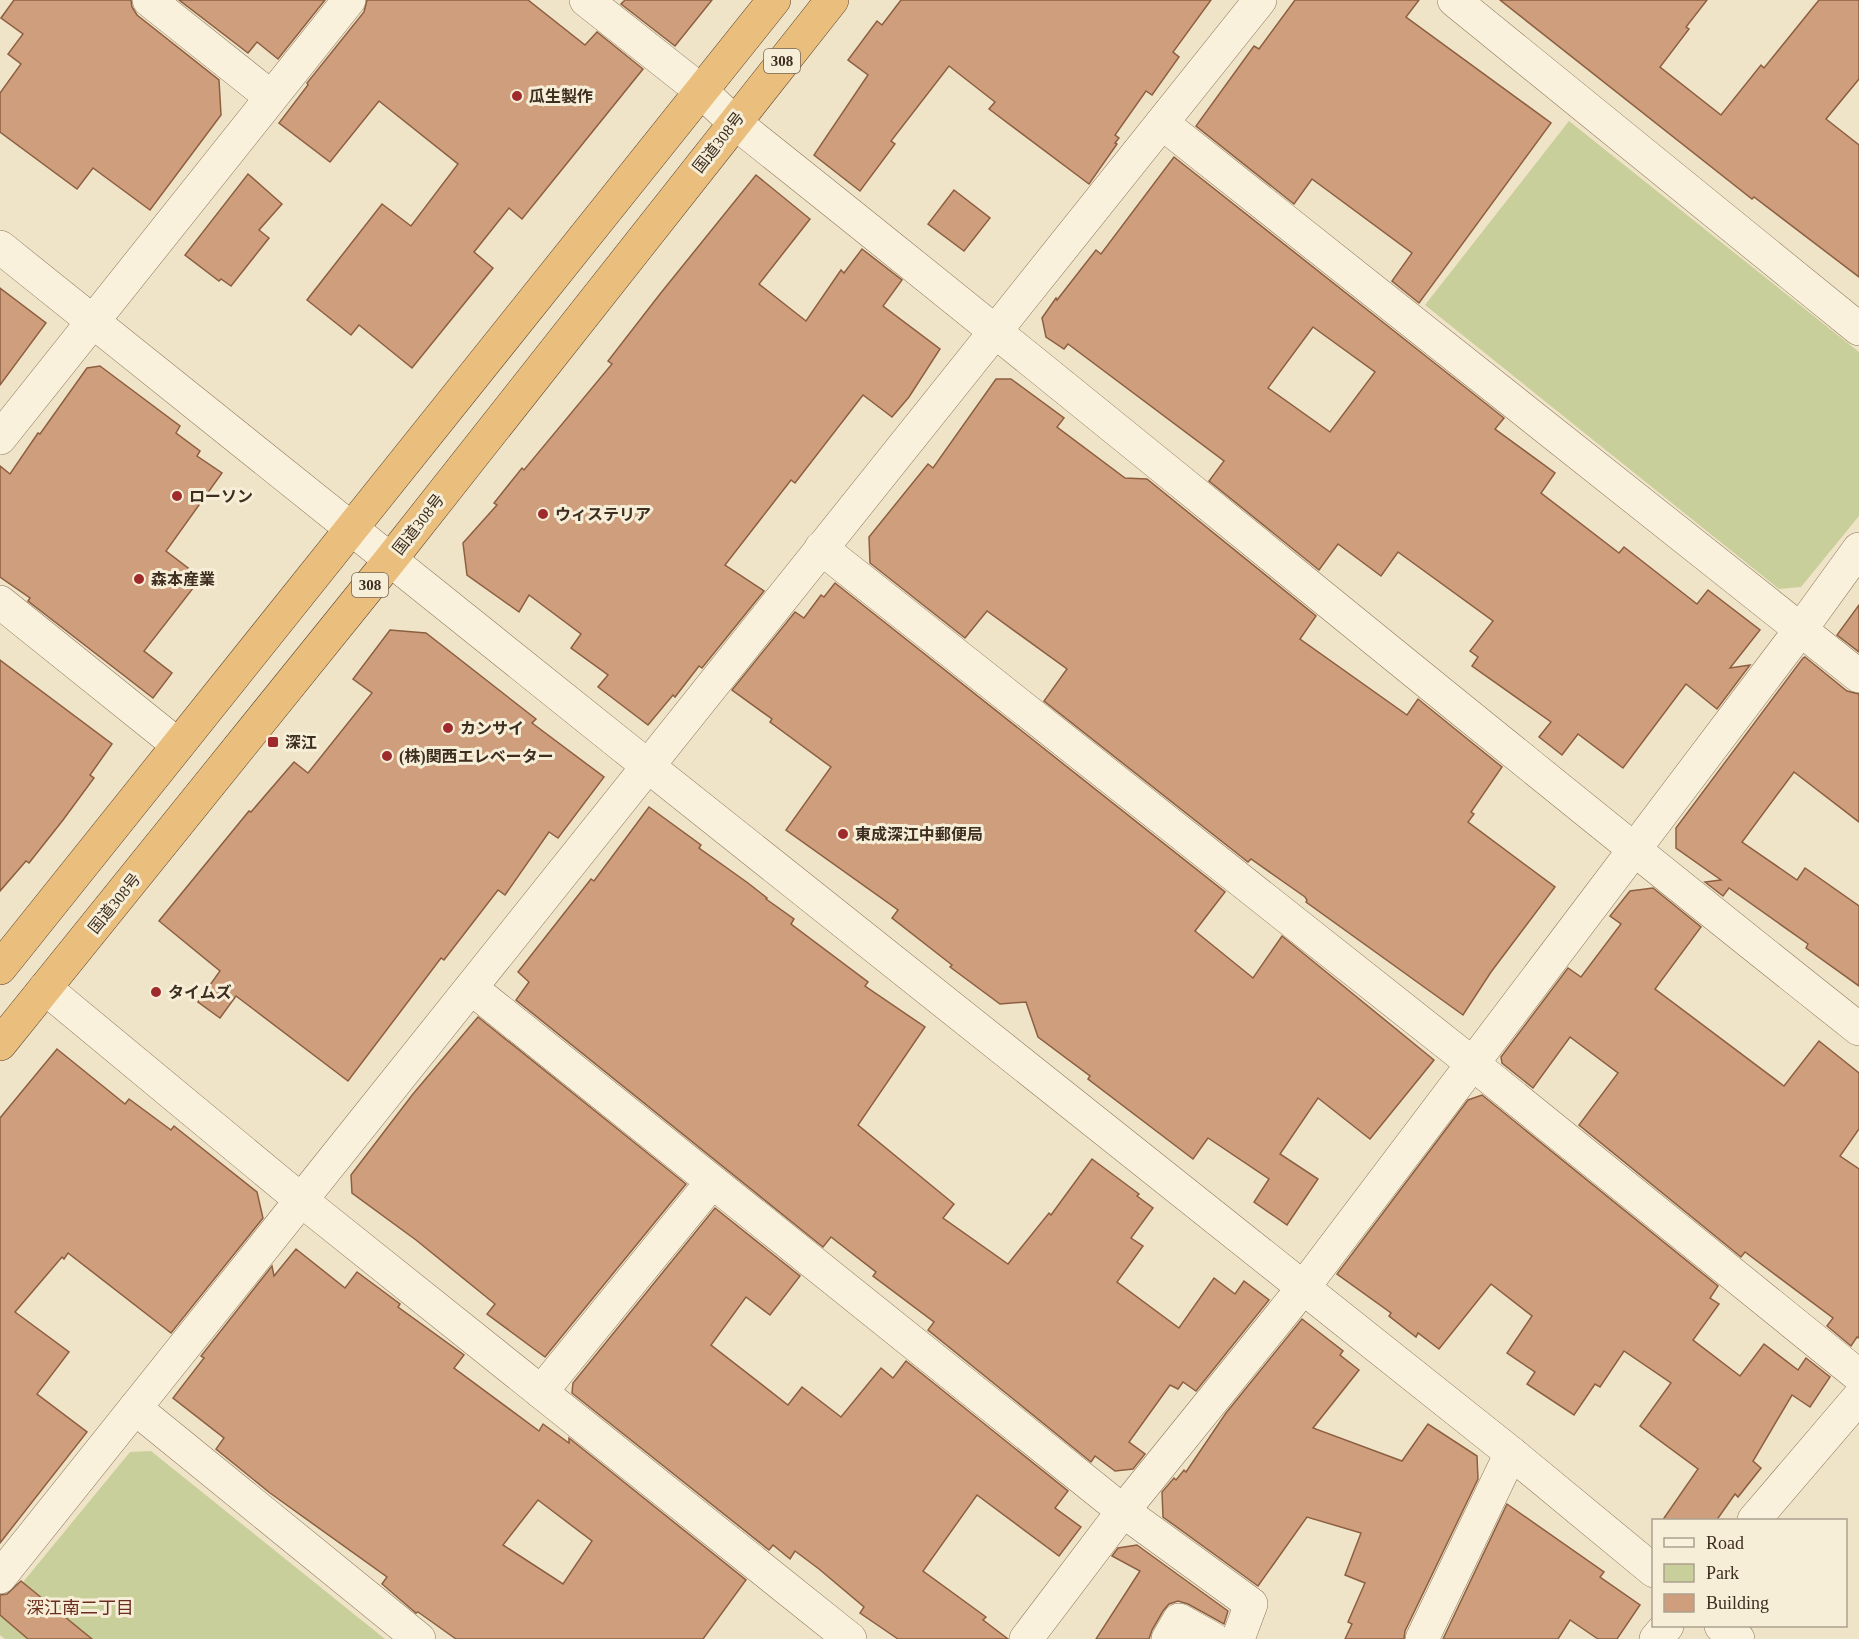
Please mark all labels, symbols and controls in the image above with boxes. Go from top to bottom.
road number: 308 [764,49,800,73]
place label: 瓜生製作 [529,87,593,105]
marker: 瓜生製作 [510,89,524,103]
street label: 国道308号 [690,109,747,176]
place label: ローソン [189,488,253,505]
marker: ローソン [170,489,184,503]
street label: 国道308号 [390,491,447,558]
place label: ウィステリア [555,506,651,523]
marker: ウィステリア [536,507,550,521]
place label: 森本産業 [151,571,215,588]
marker: 森本産業 [132,572,146,586]
road number: 308 [352,573,388,597]
place label: カンサイ [460,720,524,737]
marker: カンサイ [441,721,455,735]
place label: 深江 [285,734,317,751]
marker: 深江 [266,735,280,749]
place label: (株)関西エレベーター [399,748,554,766]
marker: (株)関西エレベーター [380,749,394,763]
place label: 東成深江中郵便局 [855,825,983,843]
marker: 東成深江中郵便局 [836,827,850,841]
street label: 国道308号 [85,870,144,937]
place label: タイムズ [168,984,232,1001]
marker: タイムズ [149,985,163,999]
legend [1652,1519,1847,1627]
text: Road [1706,1533,1744,1553]
text: Park [1706,1563,1739,1583]
text: Building [1706,1593,1769,1613]
district label: 深江南二丁目 [26,1598,134,1618]

